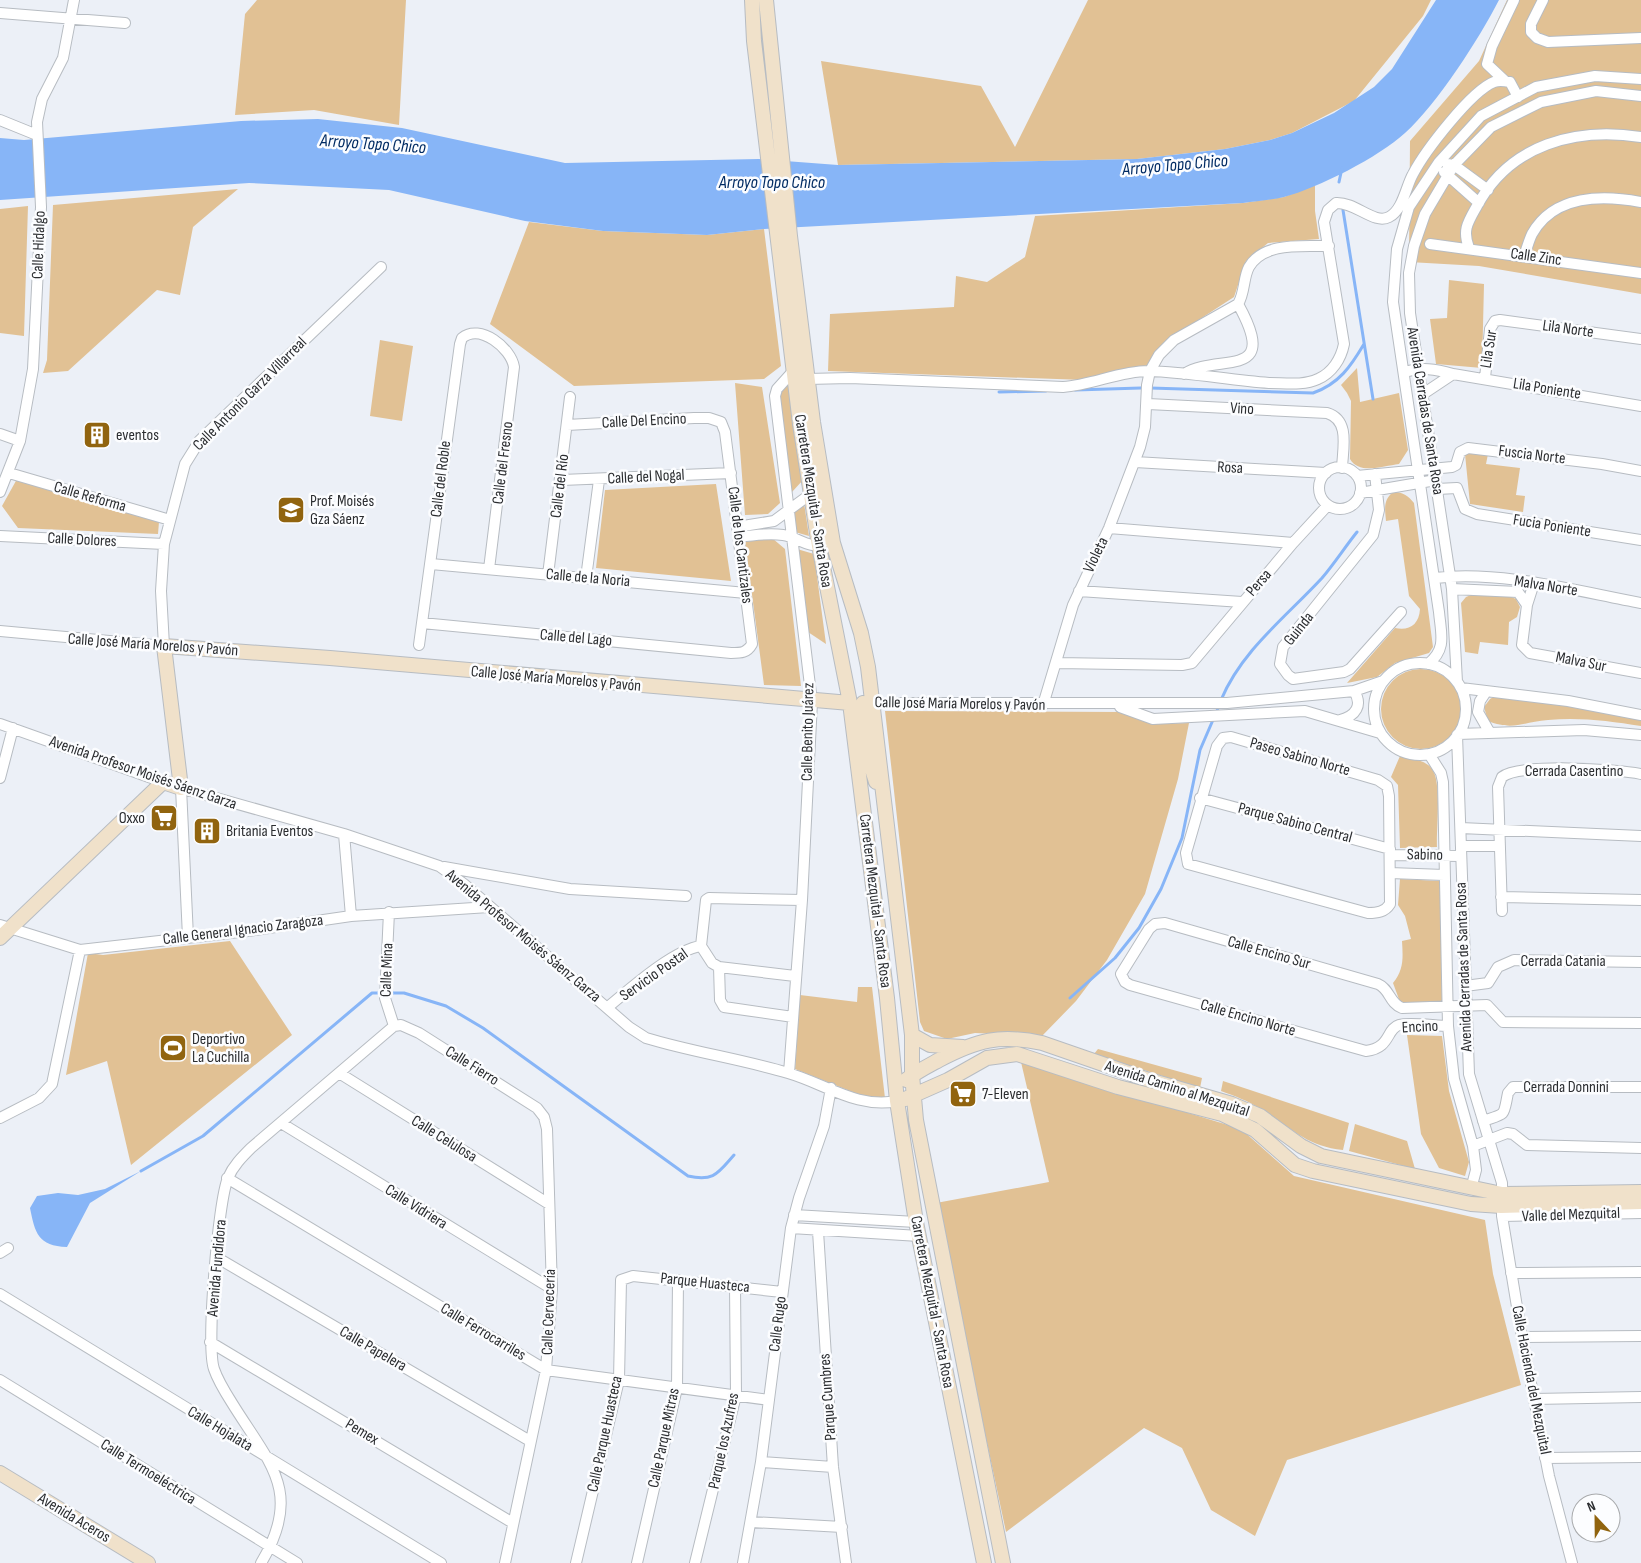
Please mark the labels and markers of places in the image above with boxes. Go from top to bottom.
building icon: eventos [82,420,112,450]
place label: eventos [116,426,159,445]
place label: Prof. Moisés Gza Sáenz [310,492,374,529]
school or university icon: Prof. Moisés Gza Sáenz [276,495,306,525]
supermarket icon: Oxxo [149,803,179,833]
place label: Oxxo [119,809,145,828]
building icon: Britania Eventos [192,816,222,846]
place label: Britania Eventos [226,822,314,841]
place label: Deportivo La Cuchilla [192,1030,249,1067]
sports icon: Deportivo La Cuchilla [158,1033,188,1063]
supermarket icon: 7-Eleven [948,1079,978,1109]
place label: 7-Eleven [982,1085,1029,1104]

